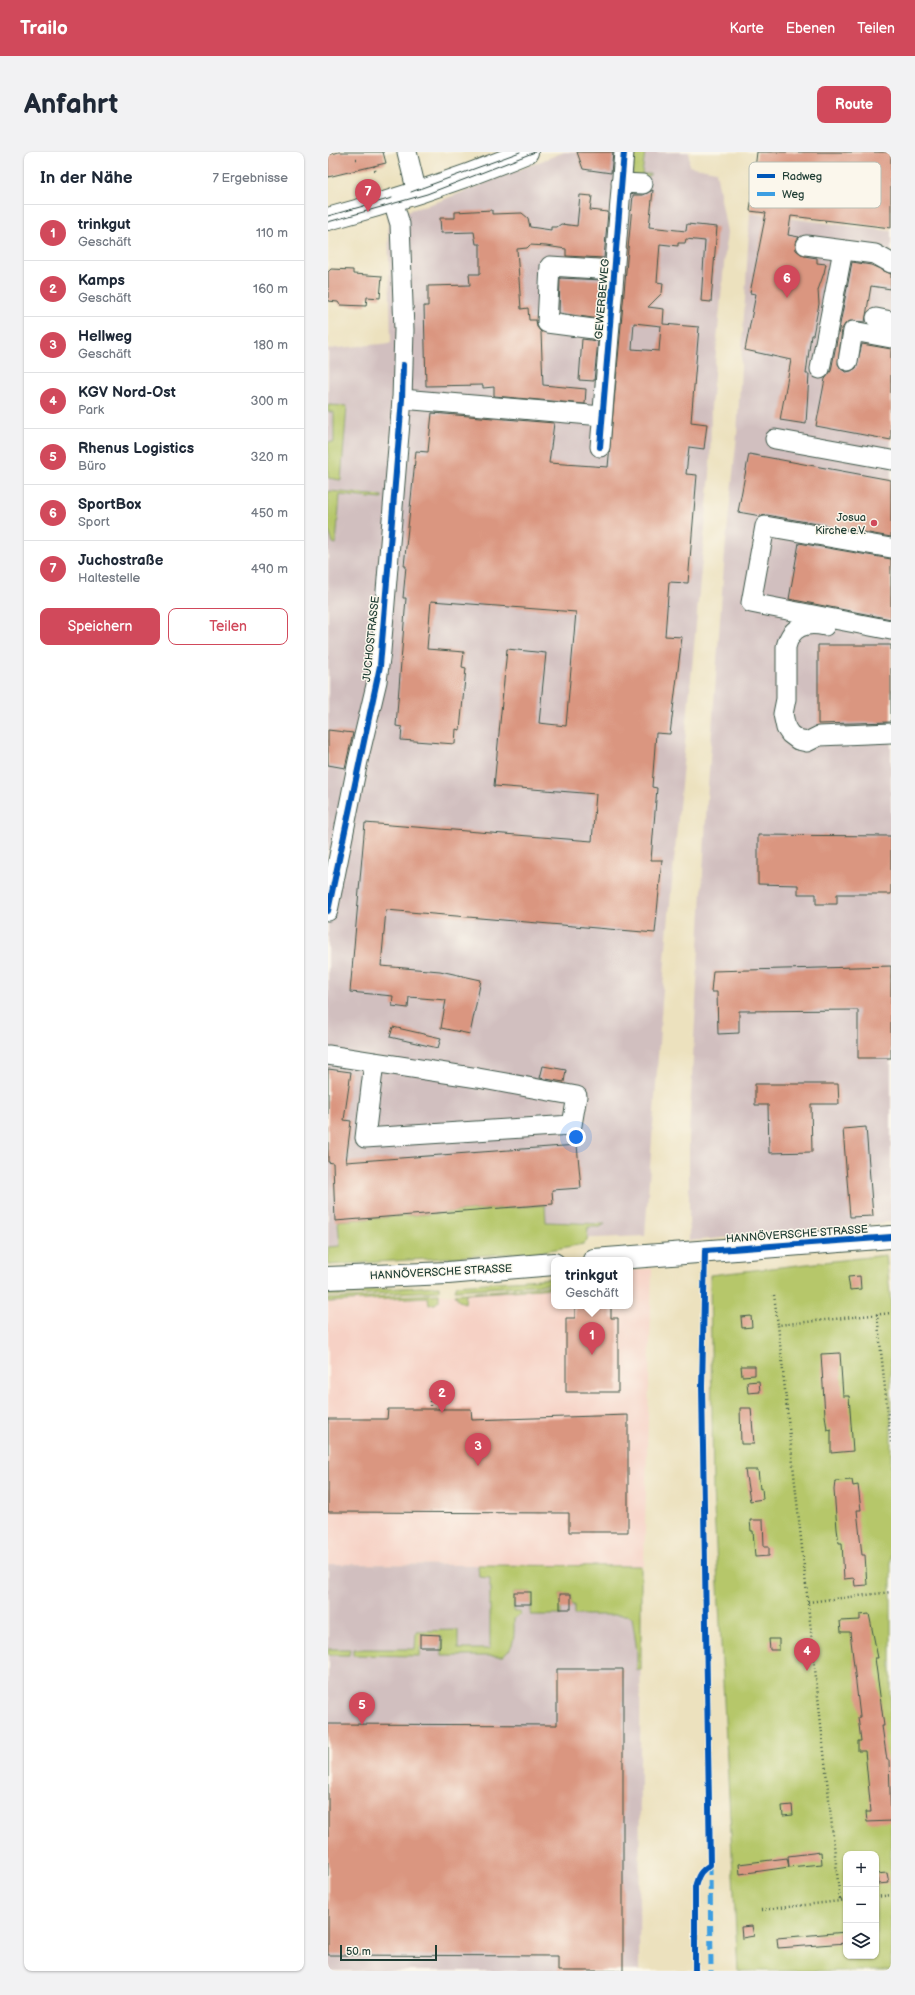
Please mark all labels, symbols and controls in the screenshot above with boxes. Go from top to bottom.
text: Trailo [20,17,68,40]
text: Karte [730,20,764,37]
text: Ebenen [786,20,835,37]
text: Teilen [857,20,895,37]
button: Route [817,86,891,123]
text: Anfahrt [24,88,118,121]
legend [749,162,881,208]
text: In der Nähe [40,168,133,188]
text: 7 Ergebnisse [212,170,288,186]
text: Radweg [782,170,822,183]
pin: 7 [355,179,381,212]
text: Weg [782,188,804,201]
text: trinkgut [78,215,131,234]
text: 1 [50,225,56,241]
text: 110 m [256,225,288,241]
text: Geschäft [78,234,131,250]
street label: GEWERBEWEG [592,258,612,340]
pin: 6 [774,265,800,298]
text: Kamps [78,271,125,290]
text: 2 [49,281,57,297]
text: 160 m [253,281,288,297]
text: Geschäft [78,290,131,306]
text: Hellweg [78,327,132,346]
text: 3 [49,337,57,353]
text: 180 m [253,337,288,353]
text: Geschäft [78,346,131,362]
text: KGV Nord-Ost [78,383,176,402]
text: 4 [49,393,57,409]
text: 300 m [250,393,288,409]
text: Park [78,402,104,418]
text: Rhenus Logistics [78,439,194,458]
text: 5 [49,449,57,465]
text: 320 m [250,449,288,465]
text: Büro [78,458,106,474]
text: SportBox [78,495,141,514]
text: 6 [49,505,57,521]
text: 450 m [251,505,288,521]
place label: Josua Kirche e.V. [815,511,866,537]
text: Sport [78,514,110,530]
marker: Josua Kirche e.V. [869,518,879,528]
text: Juchostraße [78,551,163,570]
text: 7 [49,561,57,577]
text: 490 m [251,561,288,577]
text: Haltestelle [78,570,140,586]
street label: JUCHOSTRASSE [360,595,382,683]
button: Speichern [40,608,160,645]
button: Teilen [168,608,288,645]
your location [566,1127,586,1147]
street label: HANNÖVERSCHE STRASSE [725,1222,868,1245]
popup [551,1257,633,1309]
street label: HANNÖVERSCHE STRASSE [369,1261,512,1282]
text: trinkgut [565,1266,618,1285]
text: Geschäft [565,1285,619,1301]
pin: 1 [579,1322,605,1355]
pin: 2 [429,1380,455,1413]
pin: 3 [465,1433,491,1466]
pin: 4 [794,1638,820,1671]
pin: 5 [349,1692,375,1725]
map controls [843,1851,879,1959]
button: + [843,1851,879,1887]
button: − [843,1887,879,1923]
button: layers [843,1923,879,1959]
scale bar [340,1943,437,1962]
text: 50 m [346,1945,371,1958]

